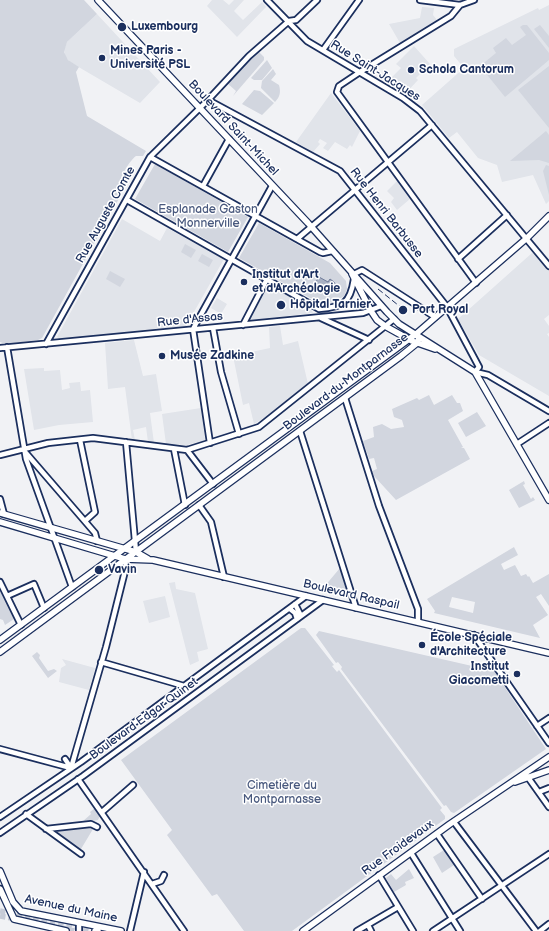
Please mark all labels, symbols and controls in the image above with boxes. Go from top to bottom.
place label: Luxembourg [131,20,198,34]
marker: Luxembourg [116,21,128,33]
street label: Rue Saint-Jacques [327,38,423,104]
place label: Mines Paris - Université PSL [110,44,190,72]
marker: Mines Paris - Université PSL [97,53,107,63]
place label: Schola Cantorum [419,63,514,77]
marker: Schola Cantorum [406,65,416,75]
street label: Boulevard Saint-Michel [185,77,281,179]
street label: Rue Auguste Comte [73,164,139,266]
street label: Rue Henri Barbusse [346,165,426,261]
park label: Esplanade Gaston Monnerville [158,203,258,231]
place label: Institut d'Art et d'Archéologie [252,268,340,296]
marker: Institut d'Art et d'Archéologie [239,277,249,287]
place label: Hôpital Tarnier [290,298,371,312]
marker: Hôpital Tarnier [275,299,287,311]
place label: Port Royal [412,303,468,317]
marker: Port Royal [397,304,409,316]
street label: Rue d'Assas [156,309,224,331]
street label: Boulevard du Montparnasse [281,330,411,434]
place label: Musée Zadkine [170,349,254,363]
marker: Musée Zadkine [157,351,167,361]
place label: Vavin [108,563,137,577]
marker: Vavin [93,564,105,576]
street label: Boulevard Raspail [301,577,401,613]
place label: École Spéciale d'Architecture [430,631,512,659]
marker: École Spéciale d'Architecture [417,640,427,650]
place label: Institut Giacometti [449,660,509,688]
marker: Institut Giacometti [512,669,522,679]
street label: Boulevard Edgar Quinet [87,675,201,763]
park label: Cimetière du Montparnasse [243,779,321,807]
street label: Rue Froidevaux [359,817,437,879]
street label: Avenue du Maine [23,892,119,926]

